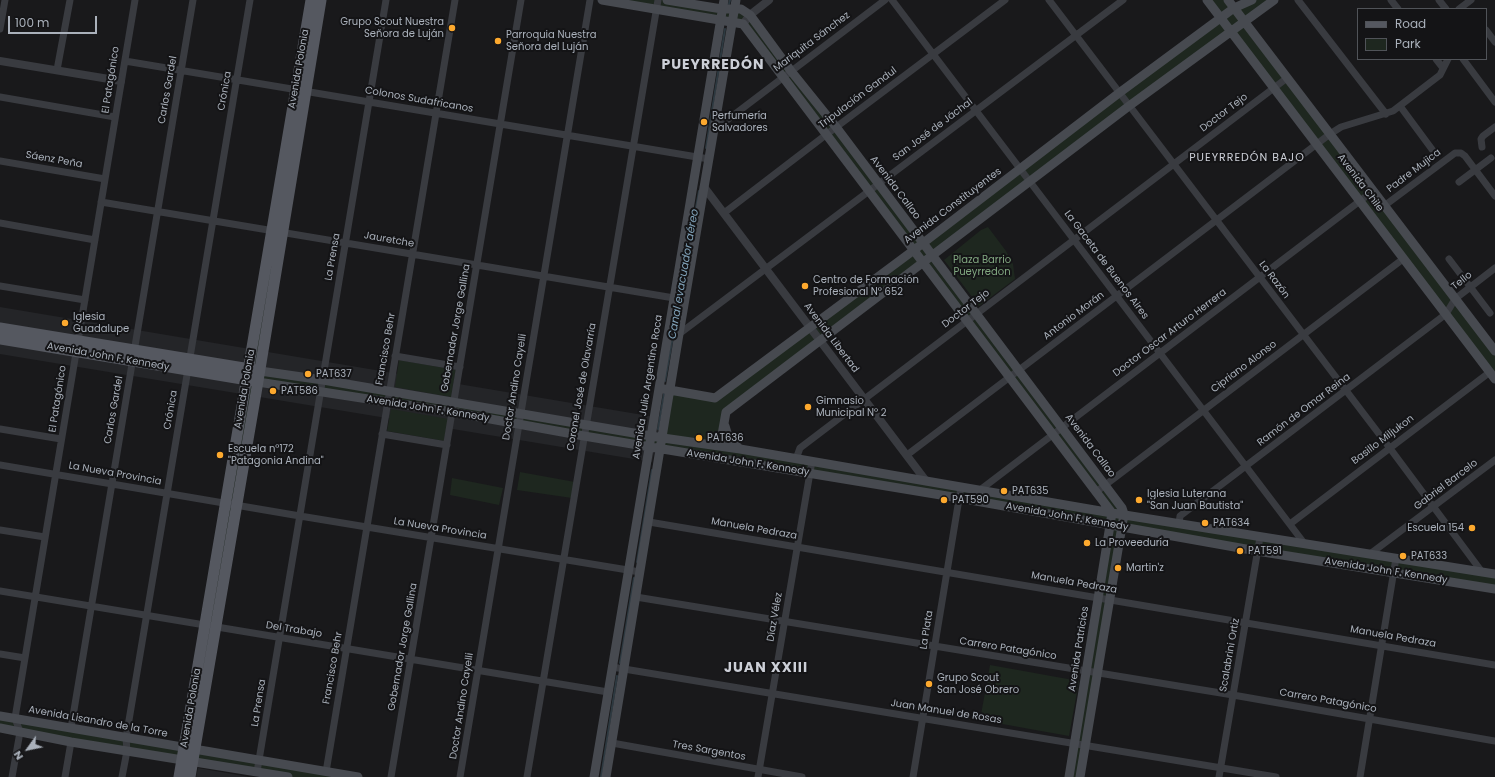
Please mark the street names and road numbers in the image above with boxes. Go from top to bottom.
street label: Mariquita Sánchez [771,9,853,75]
street label: Avenida Polonia [286,28,312,110]
street label: El Patagónico [100,46,122,114]
street label: Carlos Gardel [156,55,180,125]
street label: Tripulación Gandul [817,65,899,131]
street label: Crónica [216,70,234,112]
street label: Colonos Sudafricanos [364,85,474,115]
street label: Doctor Tejo [1198,91,1250,135]
street label: San José de Jáchal [891,96,975,164]
street label: Padre Mujica [1385,147,1443,195]
street label: Sáenz Peña [25,149,83,171]
street label: Avenida Chile [1334,152,1386,214]
street label: Avenida Callao [867,154,923,222]
street label: Avenida Constituyentes [902,165,1004,247]
street label: La Gaceta de Buenos Aires [1061,208,1151,322]
street label: Jauretche [363,230,415,250]
street label: La Prensa [323,232,343,282]
street label: La Razón [1256,259,1292,301]
street label: Gobernador Jorge Gallina [439,263,473,393]
street label: Tello [1449,269,1475,293]
street label: Doctor Oscar Arturo Herrera [1111,286,1229,380]
street label: Doctor Tejo [940,287,992,331]
street label: Antonio Morán [1041,289,1107,343]
street label: Avenida Libertad [801,301,861,375]
street label: Francisco Behr [374,312,398,386]
street label: Avenida Julio Argentino Roca [631,314,665,460]
street label: Coronel José de Olavarría [565,322,599,452]
street label: Doctor Andino Cayelli [501,333,529,441]
street label: Cipriano Alonso [1209,338,1279,396]
street label: Avenida John F. Kennedy [46,340,170,374]
street label: Avenida Polonia [232,348,258,430]
street label: El Patagónico [47,365,69,433]
street label: Ramón de Omar Reina [1255,371,1353,449]
street label: Carlos Gardel [102,375,126,445]
street label: Crónica [162,389,180,431]
street label: Avenida John F. Kennedy [366,393,490,425]
street label: Avenida Callao [1062,412,1118,480]
street label: Basillo Miljukon [1349,413,1417,467]
street label: Avenida John F. Kennedy [686,447,810,479]
street label: Gabriel Barcelo [1412,457,1480,513]
street label: La Nueva Provincia [68,460,162,488]
street label: Avenida John F. Kennedy [1005,500,1129,534]
street label: La Nueva Provincia [393,516,487,542]
street label: Manuela Pedraza [710,516,798,542]
street label: Avenida John F. Kennedy [1324,555,1448,587]
street label: Manuela Pedraza [1030,570,1118,596]
street label: Gobernador Jorge Gallina [386,582,420,712]
street label: Díaz Vélez [765,591,785,643]
street label: Avenida Patricios [1066,606,1092,692]
street label: La Plata [918,610,936,650]
street label: Scalabrini Ortiz [1218,617,1242,693]
street label: Del Trabajo [265,620,323,640]
street label: Manuela Pedraza [1349,624,1437,650]
street label: Francisco Behr [321,631,345,705]
street label: Carrero Patagónico [958,635,1058,663]
street label: Doctor Andino Cayelli [448,652,476,760]
street label: Avenida Polonia [178,667,204,749]
street label: La Prensa [249,678,269,728]
street label: Carrero Patagónico [1279,687,1377,715]
street label: Juan Manuel de Rosas [890,697,1002,727]
street label: Avenida Lisandro de la Torre [27,704,169,740]
street label: Tres Sargentos [671,739,747,763]

